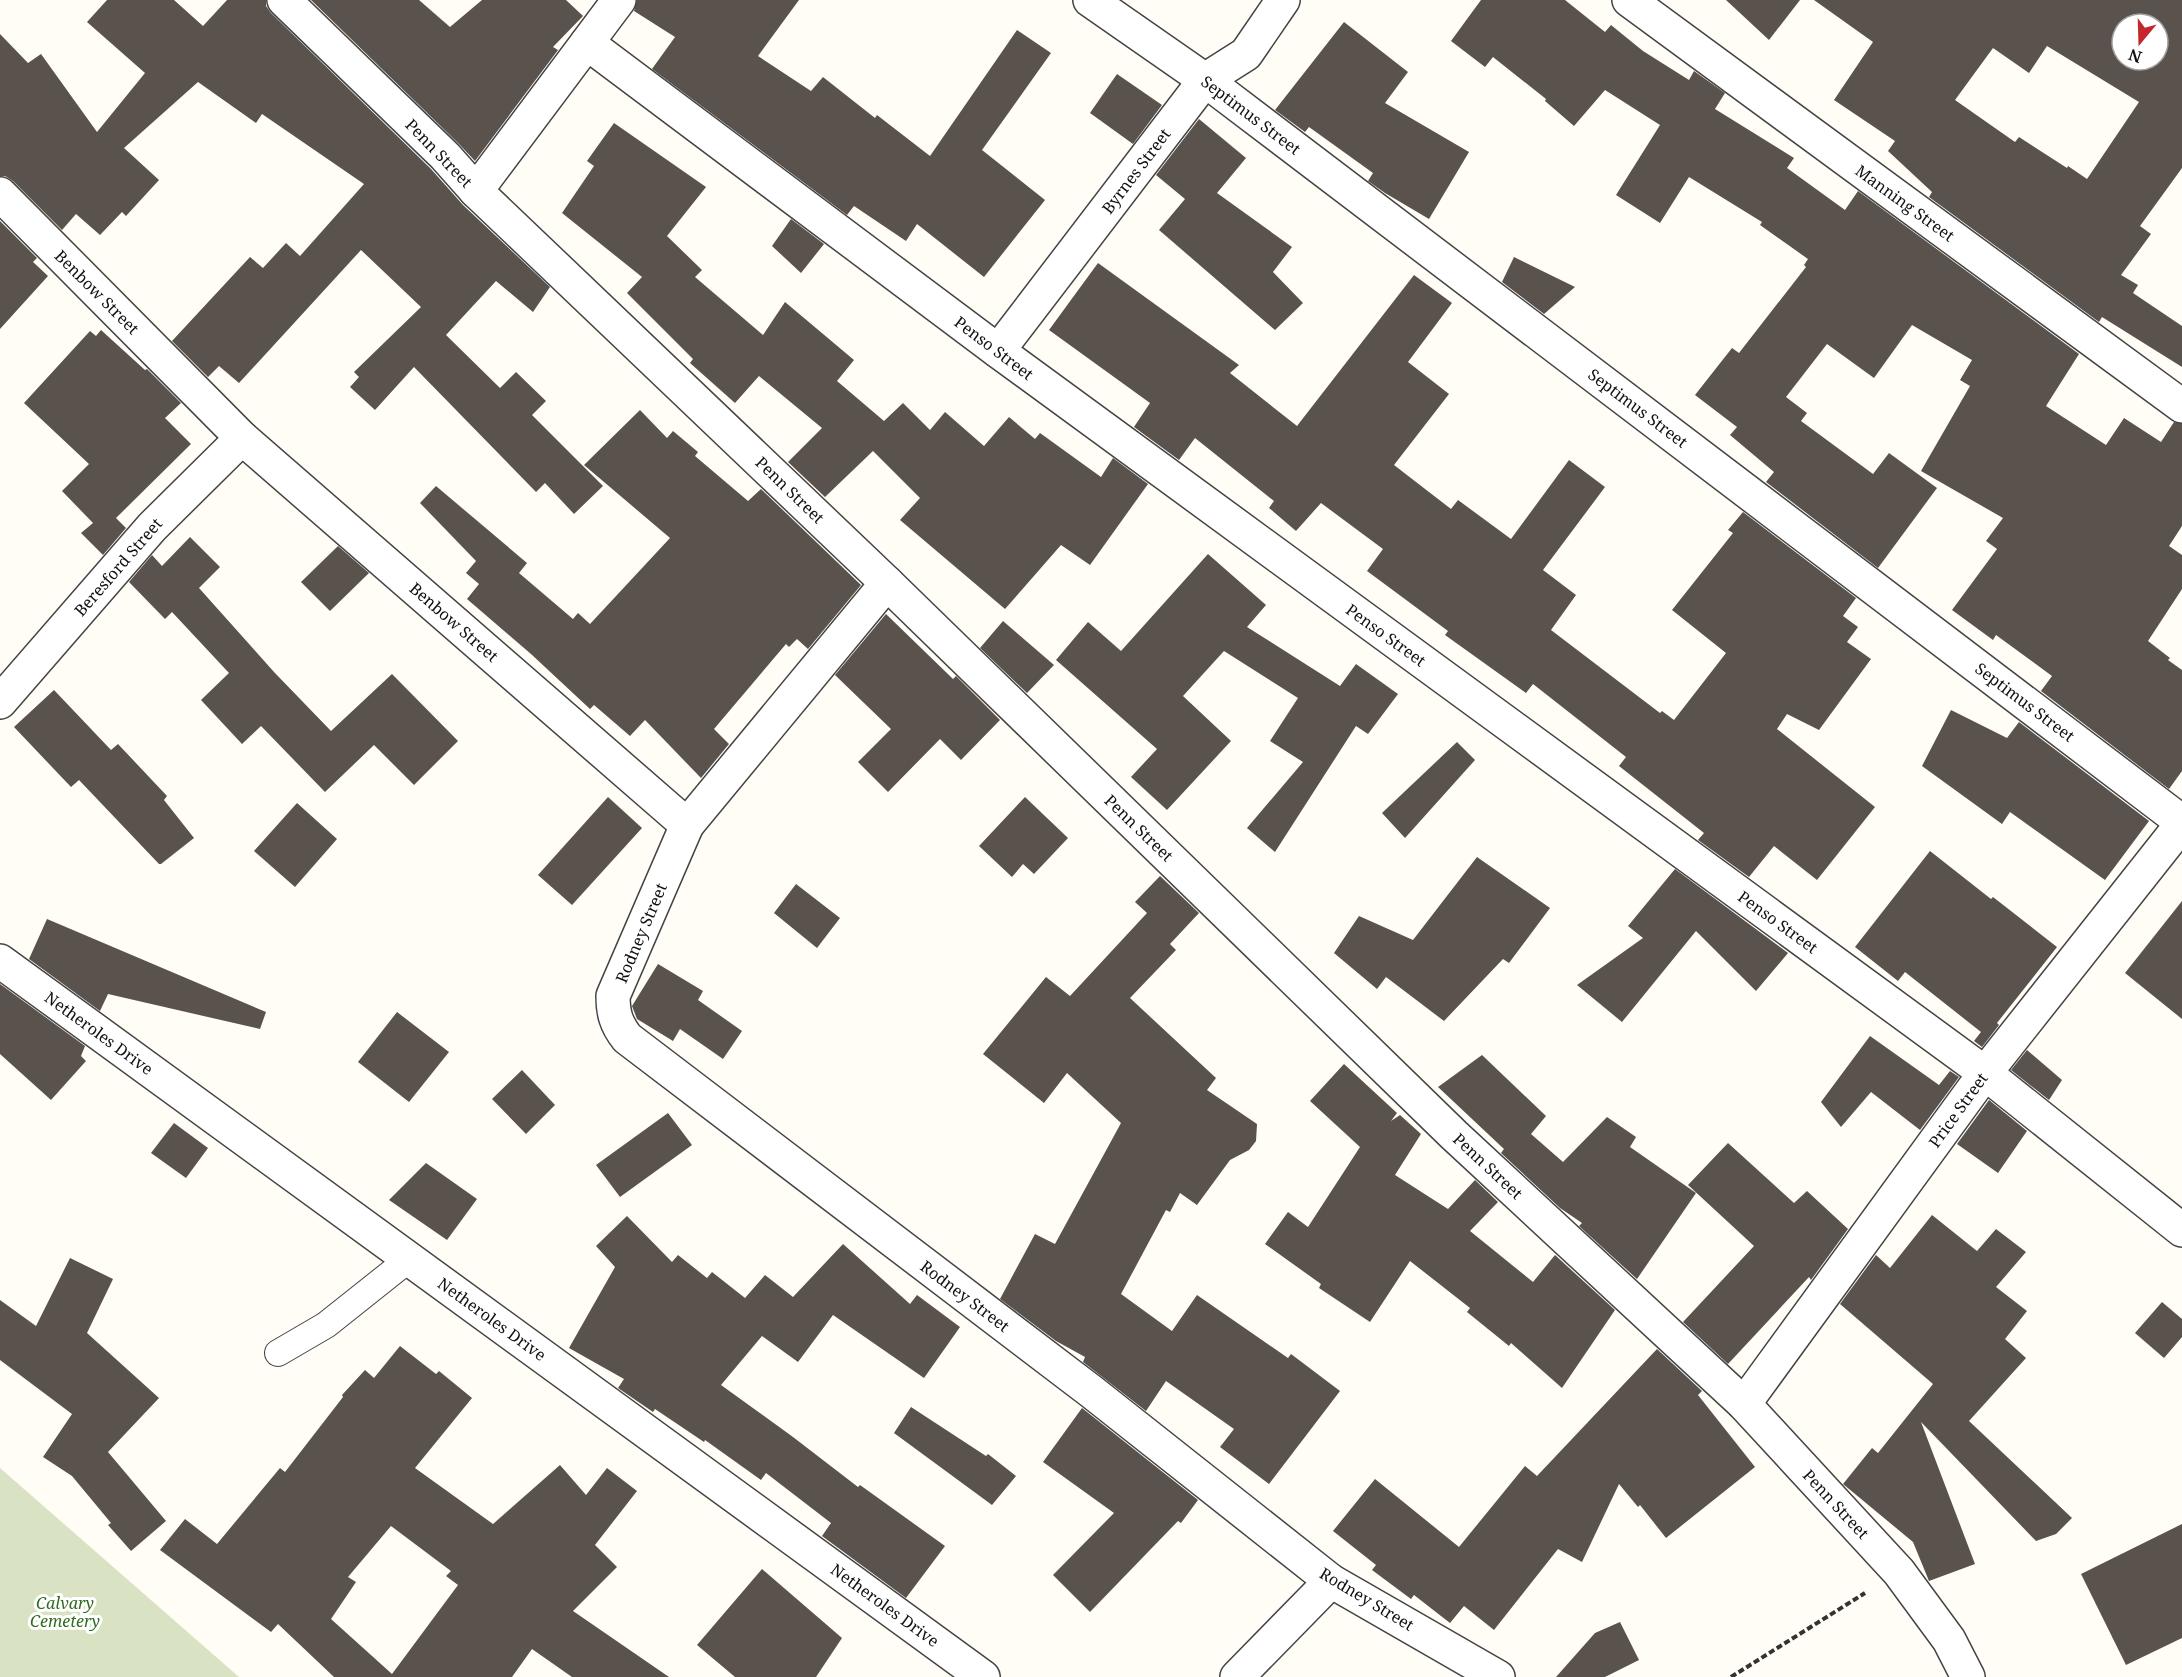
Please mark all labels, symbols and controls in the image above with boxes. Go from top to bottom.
north arrow [2110,12,2170,72]
text: N [2125,44,2145,69]
street label: Septimus Street [1197,70,1305,160]
street label: Penn Street [401,114,478,192]
street label: Byrnes Street [1097,124,1176,218]
street label: Manning Street [1851,160,1959,247]
street label: Benbow Street [50,245,144,339]
street label: Penso Street [950,311,1038,385]
street label: Septimus Street [1584,363,1692,453]
street label: Penn Street [751,452,829,529]
street label: Beresford Street [69,513,167,621]
street label: Benbow Street [405,577,503,667]
street label: Penso Street [1342,599,1431,672]
street label: Septimus Street [1971,657,2079,747]
street label: Penn Street [1100,790,1178,867]
street label: Rodney Street [610,879,672,986]
street label: Penso Street [1734,886,1823,959]
street label: Netheroles Drive [40,986,158,1080]
street label: Price Street [1923,1068,1993,1152]
street label: Penn Street [1448,1128,1528,1204]
street label: Rodney Street [916,1255,1014,1337]
street label: Netheroles Drive [433,1272,551,1366]
street label: Penn Street [1798,1464,1874,1544]
street label: Netheroles Drive [826,1558,944,1652]
street label: Rodney Street [1316,1562,1419,1636]
park label: Calvary Cemetery [30,1592,100,1632]

